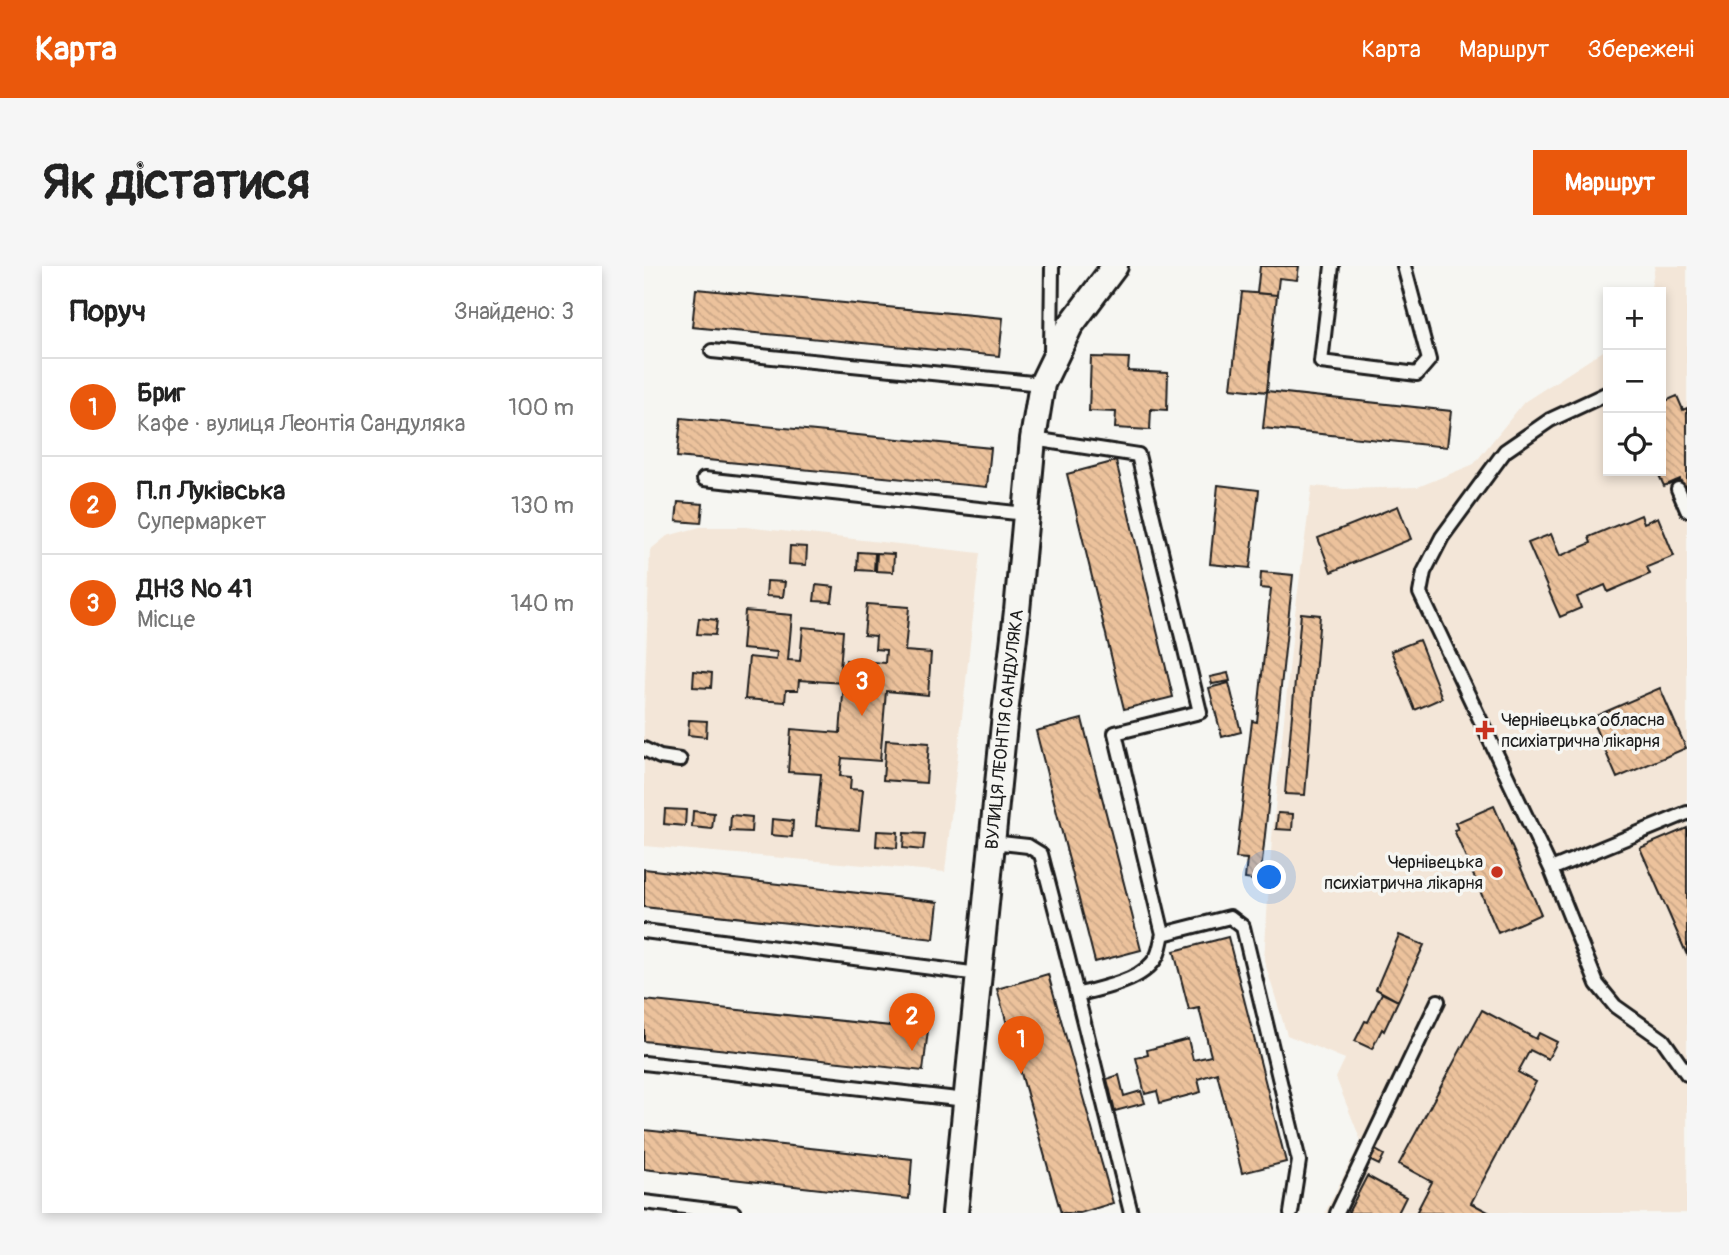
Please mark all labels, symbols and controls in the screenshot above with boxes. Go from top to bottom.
text: Карта [35,29,117,70]
text: Карта [1362,35,1421,64]
text: Маршрут [1459,35,1549,64]
text: Збережені [1587,35,1694,64]
button: Маршрут [1533,150,1687,215]
text: Як дістатися [42,152,310,213]
map controls [1603,287,1666,476]
button: + [1603,287,1666,350]
text: Поруч [70,293,146,330]
text: Знайдено: 3 [454,297,574,326]
button: − [1603,350,1666,413]
text: Бриг [137,377,185,409]
text: 1 [89,393,98,422]
text: 100 m [508,393,574,422]
text: Кафе · вулиця Леонтія Сандуляка [137,409,465,438]
button: locate [1603,413,1666,476]
text: П.п Луківська [137,475,285,507]
text: 2 [87,491,99,520]
text: 130 m [511,491,574,520]
text: Супермаркет [137,507,266,536]
text: ДНЗ № 41 [137,573,253,605]
text: 3 [87,589,99,618]
text: 140 m [511,589,574,618]
text: Місце [137,605,195,634]
street label: ВУЛИЦЯ ЛЕОНТІЯ САНДУЛЯКА [980,608,1029,851]
pin: 3 [839,658,885,716]
place label: Чернівецька обласна психіатрична лікарня [1501,709,1665,753]
marker: Чернівецька обласна психіатрична лікарня [1475,720,1495,740]
place label: Чернівецька психіатрична лікарня [1324,851,1483,895]
your location [1252,860,1286,894]
marker: Чернівецька психіатрична лікарня [1489,864,1505,880]
pin: 2 [889,993,935,1051]
pin: 1 [998,1016,1044,1074]

